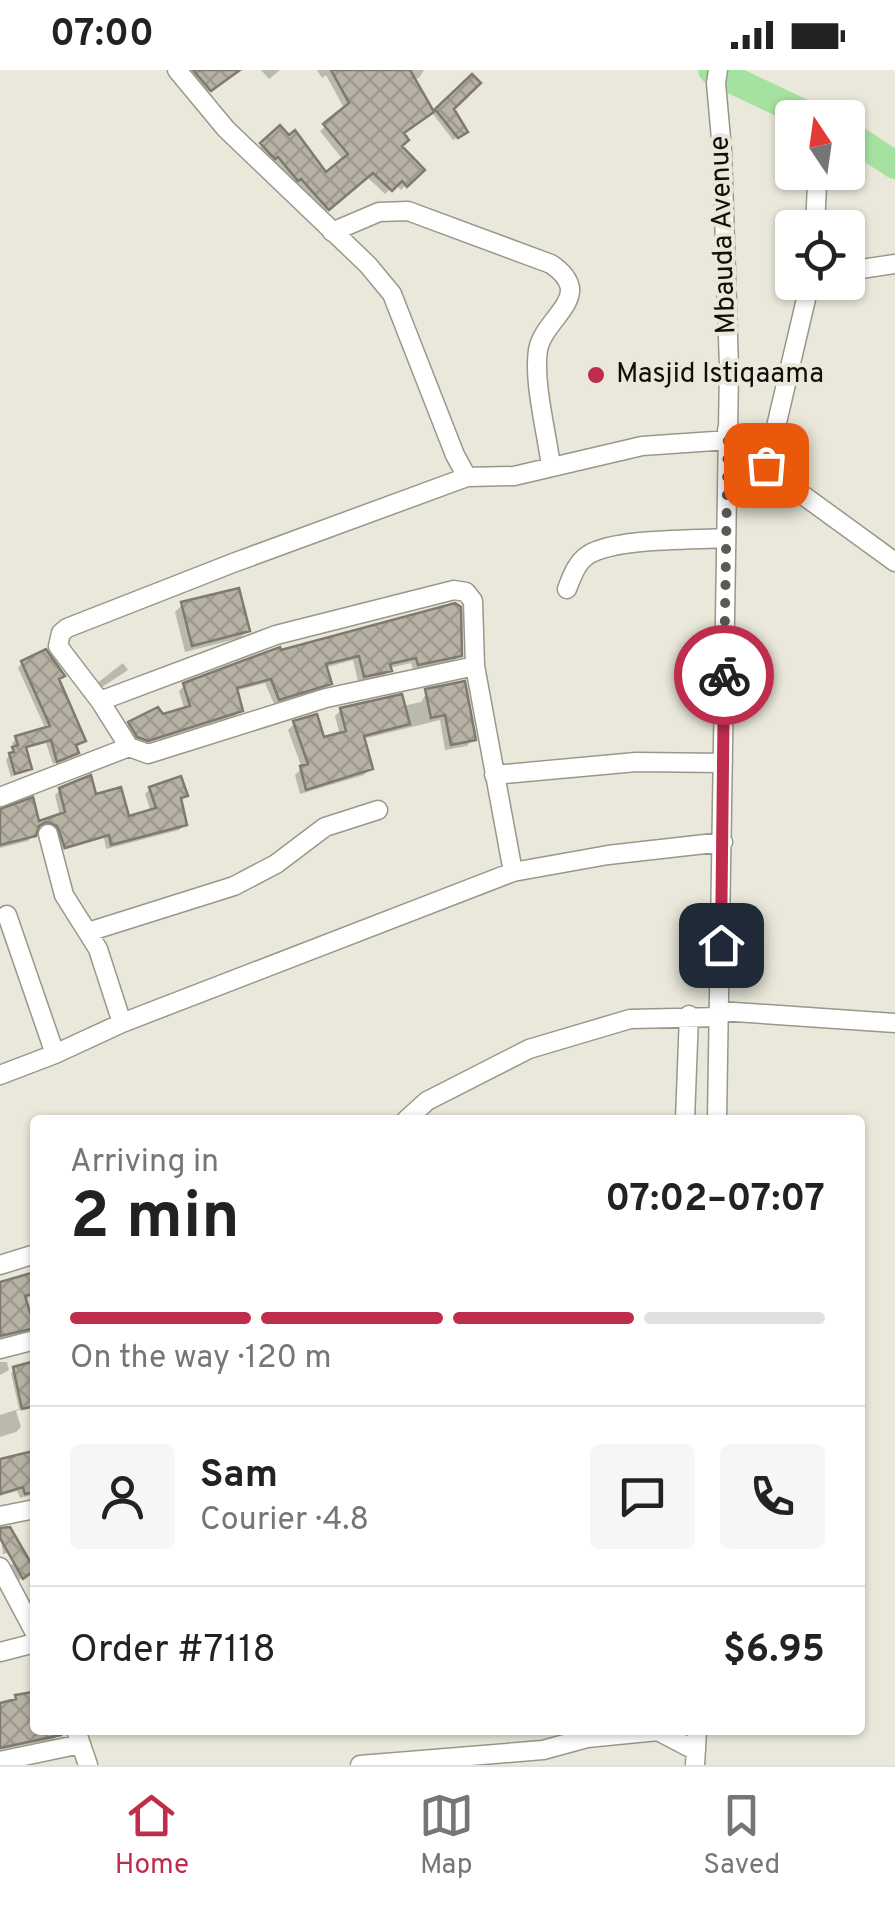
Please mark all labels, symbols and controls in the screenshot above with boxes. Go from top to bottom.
text: 07:00 [50,11,154,60]
north arrow [775,100,865,190]
map controls [775,100,865,300]
street label: Mbauda Avenue [703,135,745,335]
button: locate [775,210,865,300]
place label: Masjid Istiqaama [616,357,824,393]
marker: Masjid Istiqaama [585,364,607,386]
pin [724,423,809,508]
icon: bag [739,438,794,493]
courier [674,625,774,725]
icon: bike [697,648,752,703]
pin [679,903,764,988]
icon: home [694,918,749,973]
text: Arriving in [70,1143,219,1183]
text: 07:02–07:07 [605,1176,825,1225]
text: 2 min [70,1179,240,1261]
text: On the way · 120 m [70,1339,332,1379]
button: person [70,1444,175,1549]
button: chat [590,1444,695,1549]
button: phone [720,1444,825,1549]
text: Sam [200,1452,278,1501]
text: Courier · 4.8 [200,1501,369,1541]
text: Order #7118 [70,1627,276,1676]
text: $6.95 [723,1627,825,1676]
tab: Home [115,1788,189,1884]
tab: Map [419,1788,474,1884]
tab: Saved [703,1788,780,1884]

